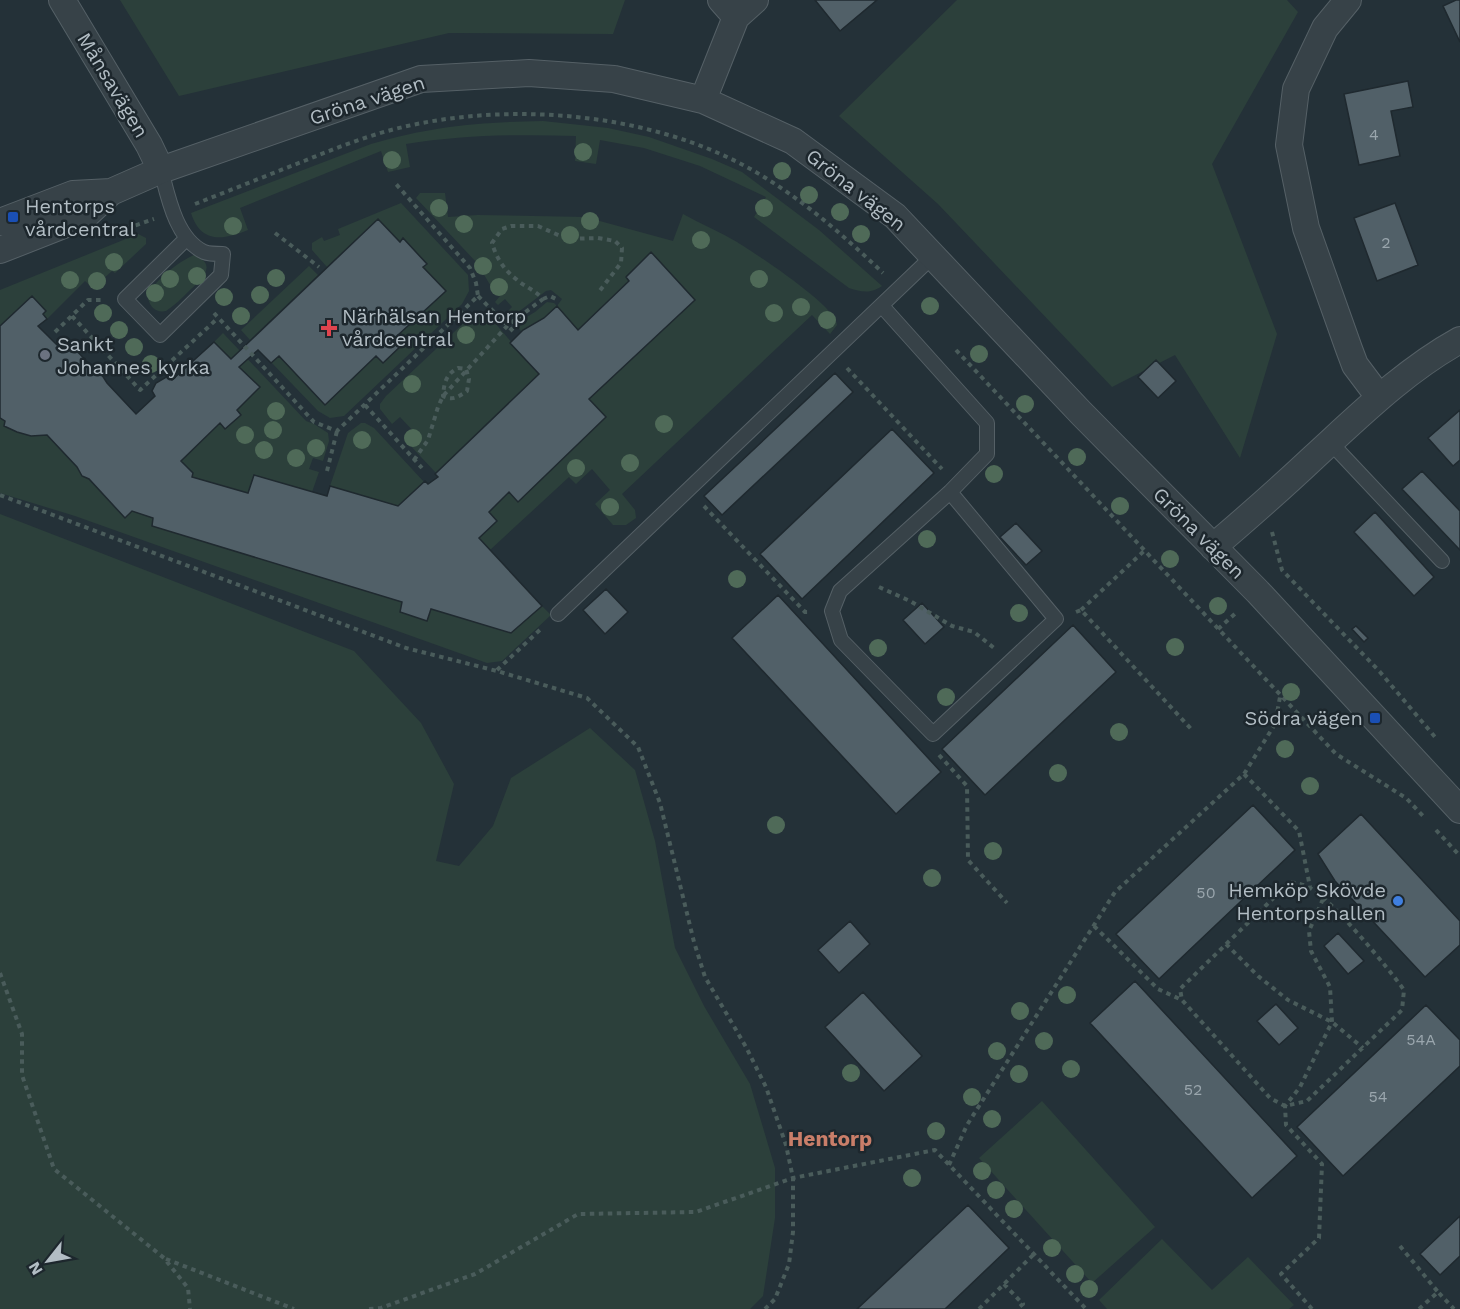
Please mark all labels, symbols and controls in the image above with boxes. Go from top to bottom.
street label: Månsavägen [72,28,154,142]
street label: Gröna vägen [306,70,428,130]
house number: 4 [1369,125,1379,144]
street label: Gröna vägen [801,144,911,236]
place label: Hentorps vårdcentral [25,194,136,241]
marker: Hentorps vårdcentral [6,210,20,224]
house number: 2 [1381,233,1391,252]
place label: Närhälsan Hentorp vårdcentral [342,304,526,351]
marker: Närhälsan Hentorp vårdcentral [320,319,338,337]
place label: Sankt Johannes kyrka [57,332,210,379]
marker: Sankt Johannes kyrka [38,348,52,362]
street label: Gröna vägen [1148,482,1250,584]
place label: Södra vägen [1245,706,1363,730]
marker: Södra vägen [1368,711,1382,725]
place label: Hemköp Skövde Hentorpshallen [1228,878,1386,925]
house number: 50 [1196,883,1216,902]
marker: Hemköp Skövde Hentorpshallen [1391,894,1405,908]
house number: 54A [1406,1030,1436,1049]
house number: 52 [1184,1080,1202,1099]
house number: 54 [1368,1087,1388,1106]
district label: Hentorp [788,1126,872,1151]
north arrow [18,1231,78,1291]
text: N [24,1258,47,1278]

